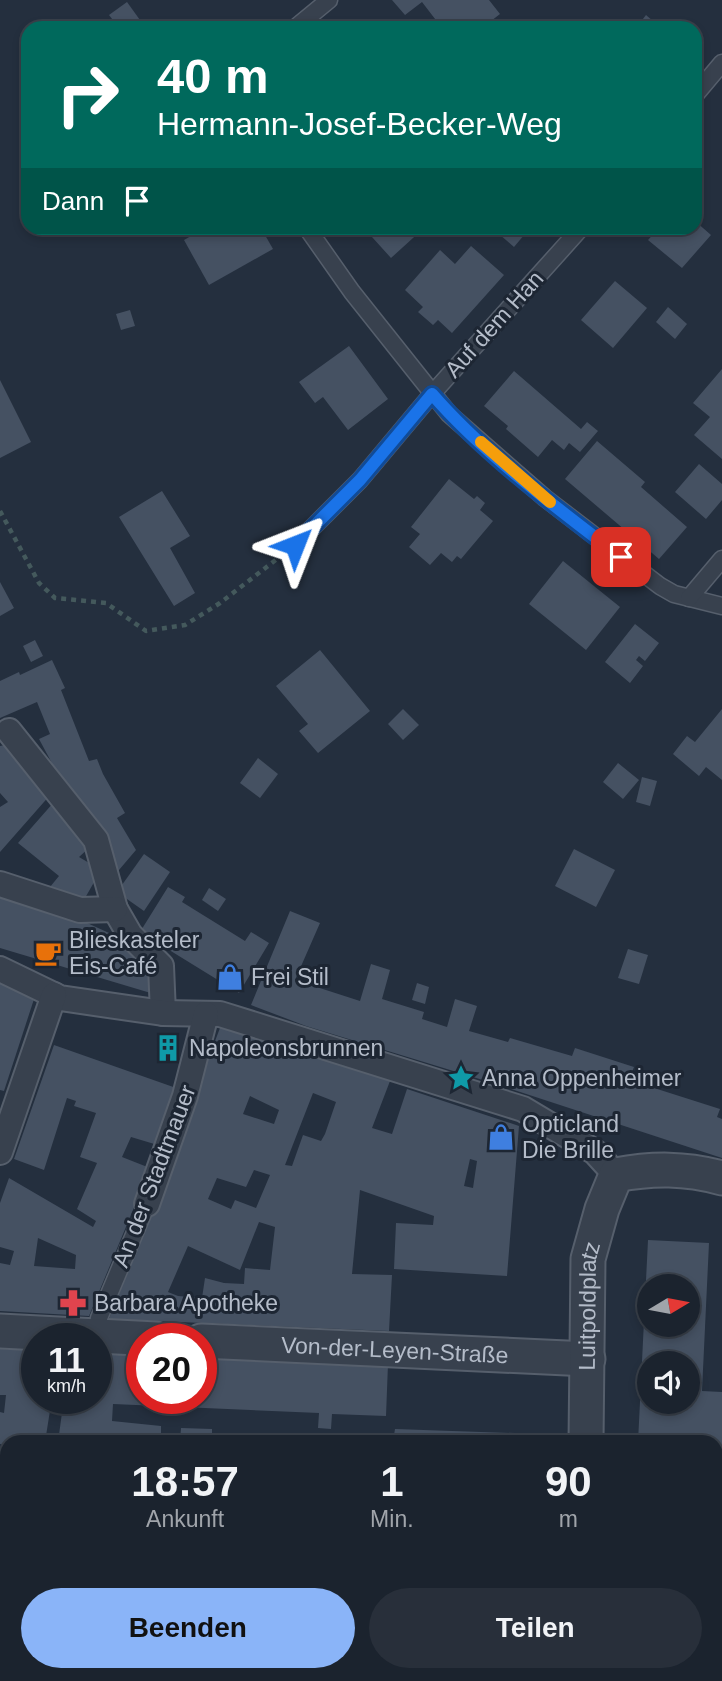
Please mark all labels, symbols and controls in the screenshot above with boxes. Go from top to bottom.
icon: right [42,49,133,140]
text: 40 m [157,49,269,103]
text: Hermann-Josef-Becker-Weg [157,106,562,142]
icon: arrive [118,182,156,220]
text: Dann [42,186,104,216]
street label: Auf dem Han [439,265,549,383]
position arrow [258,508,332,582]
pin [591,527,651,587]
icon: arrive [602,538,640,576]
place label: Blieskasteler Eis-Café [69,927,200,979]
cafe icon: Blieskasteler Eis-Café [33,938,63,968]
shop icon: Frei Stil [215,962,245,992]
place label: Frei Stil [251,964,329,990]
building icon: Napoleonsbrunnen [153,1033,183,1063]
place label: Napoleonsbrunnen [189,1035,383,1061]
place icon: Anna Oppenheimer [446,1063,476,1093]
place label: Anna Oppenheimer [482,1065,682,1091]
street label: An der Stadtmauer [107,1081,201,1271]
place label: Opticland Die Brille [522,1111,619,1163]
shop icon: Opticland Die Brille [486,1122,516,1152]
street label: Luitpoldplatz [574,1239,605,1371]
north arrow [637,1274,700,1337]
map controls [637,1274,700,1414]
pharmacy icon: Barbara Apotheke [58,1288,88,1318]
place label: Barbara Apotheke [94,1290,278,1316]
speed limit sign: 20 [126,1323,217,1414]
street label: Von-der-Leyen-Straße [280,1332,509,1368]
text: 11 [48,1340,85,1379]
button: sound [637,1351,700,1414]
text: km/h [47,1376,86,1396]
text: 18:57 [131,1458,239,1505]
text: 1 [380,1458,404,1505]
text: 90 [545,1458,592,1505]
text: Ankunft [146,1506,224,1532]
text: Min. [370,1506,414,1532]
text: m [559,1506,578,1532]
button: Beenden [21,1588,355,1668]
button: Teilen [369,1588,702,1668]

